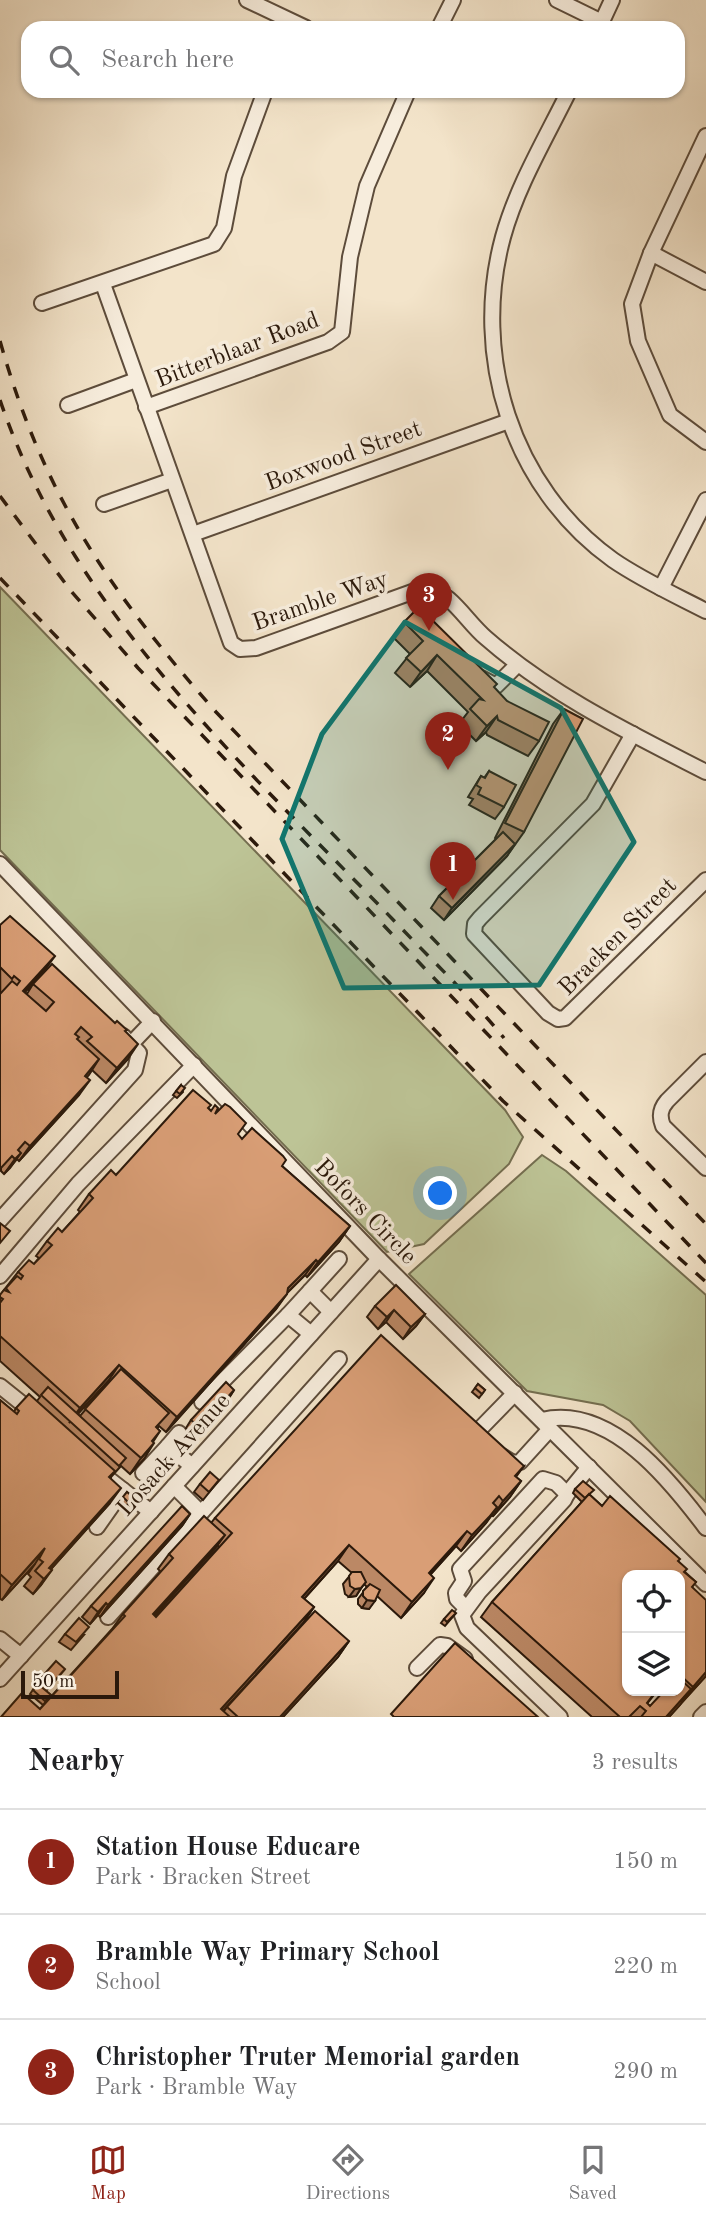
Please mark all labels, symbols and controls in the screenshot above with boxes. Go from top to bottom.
search box [21,21,685,98]
icon: search [45,41,83,79]
text: Search here [101,47,234,73]
street label: Bitterblaar Road [153,309,323,393]
street label: Boxwood Street [262,417,425,496]
street label: Bramble Way [250,567,392,636]
pin: 3 [406,573,452,631]
pin: 2 [425,712,471,770]
pin: 1 [430,842,476,900]
street label: Bracken Street [555,874,682,1001]
street label: Bofors Circle [309,1155,420,1270]
your location [423,1176,457,1210]
street label: Losack Avenue [113,1389,236,1521]
map controls [622,1570,685,1696]
button: locate [622,1570,685,1633]
button: layers [622,1633,685,1696]
scale bar [21,1668,119,1700]
text: 50 m [32,1673,74,1692]
text: Nearby [28,1747,125,1777]
text: 3 results [592,1751,678,1774]
text: Station House Educare [95,1835,361,1861]
text: 1 [44,1850,58,1873]
text: 150 m [613,1850,678,1873]
text: Park · Bracken Street [95,1866,311,1889]
text: Bramble Way Primary School [95,1940,439,1966]
text: 2 [44,1955,58,1978]
text: 220 m [613,1955,678,1978]
text: School [95,1971,161,1994]
text: Christopher Truter Memorial garden [95,2045,520,2071]
text: 3 [44,2060,58,2083]
text: 290 m [613,2060,678,2083]
text: Park · Bramble Way [95,2076,298,2099]
tab: Map [89,2141,127,2206]
tab: Directions [306,2141,390,2206]
tab: Saved [568,2141,617,2206]

